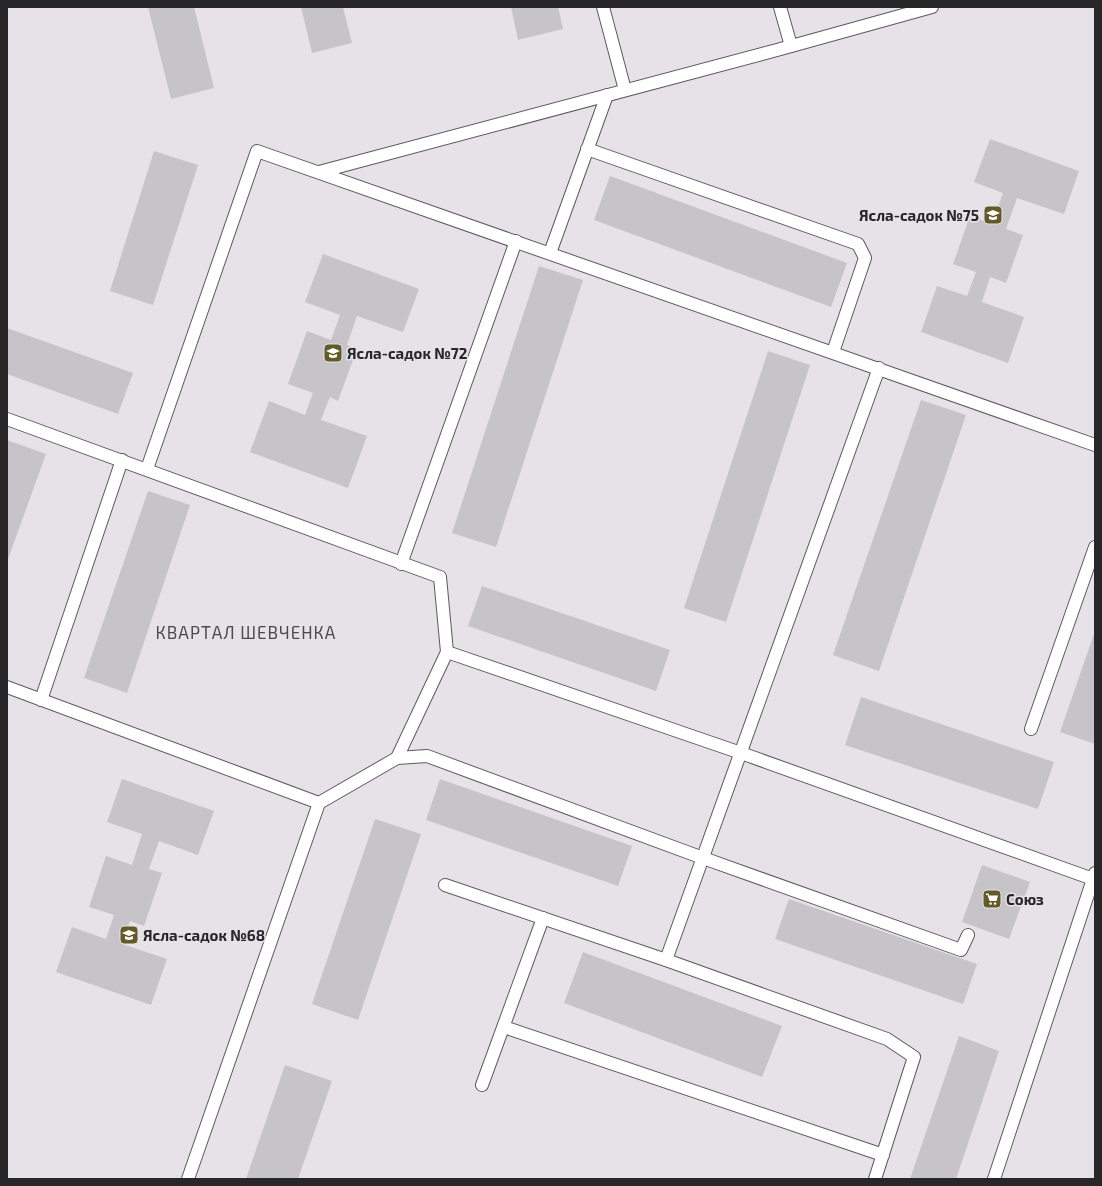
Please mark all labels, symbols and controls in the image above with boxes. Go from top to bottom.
school or university icon: Ясла-садок №75 [982,204,1004,226]
place label: Ясла-садок №75 [859,206,979,224]
school or university icon: Ясла-садок №72 [322,342,344,364]
place label: Ясла-садок №72 [347,344,468,362]
district label: КВАРТАЛ ШЕВЧЕНКА [156,622,336,642]
supermarket icon: Союз [981,888,1003,910]
place label: Союз [1006,890,1044,908]
school or university icon: Ясла-садок №68 [118,924,140,946]
place label: Ясла-садок №68 [143,926,265,944]

